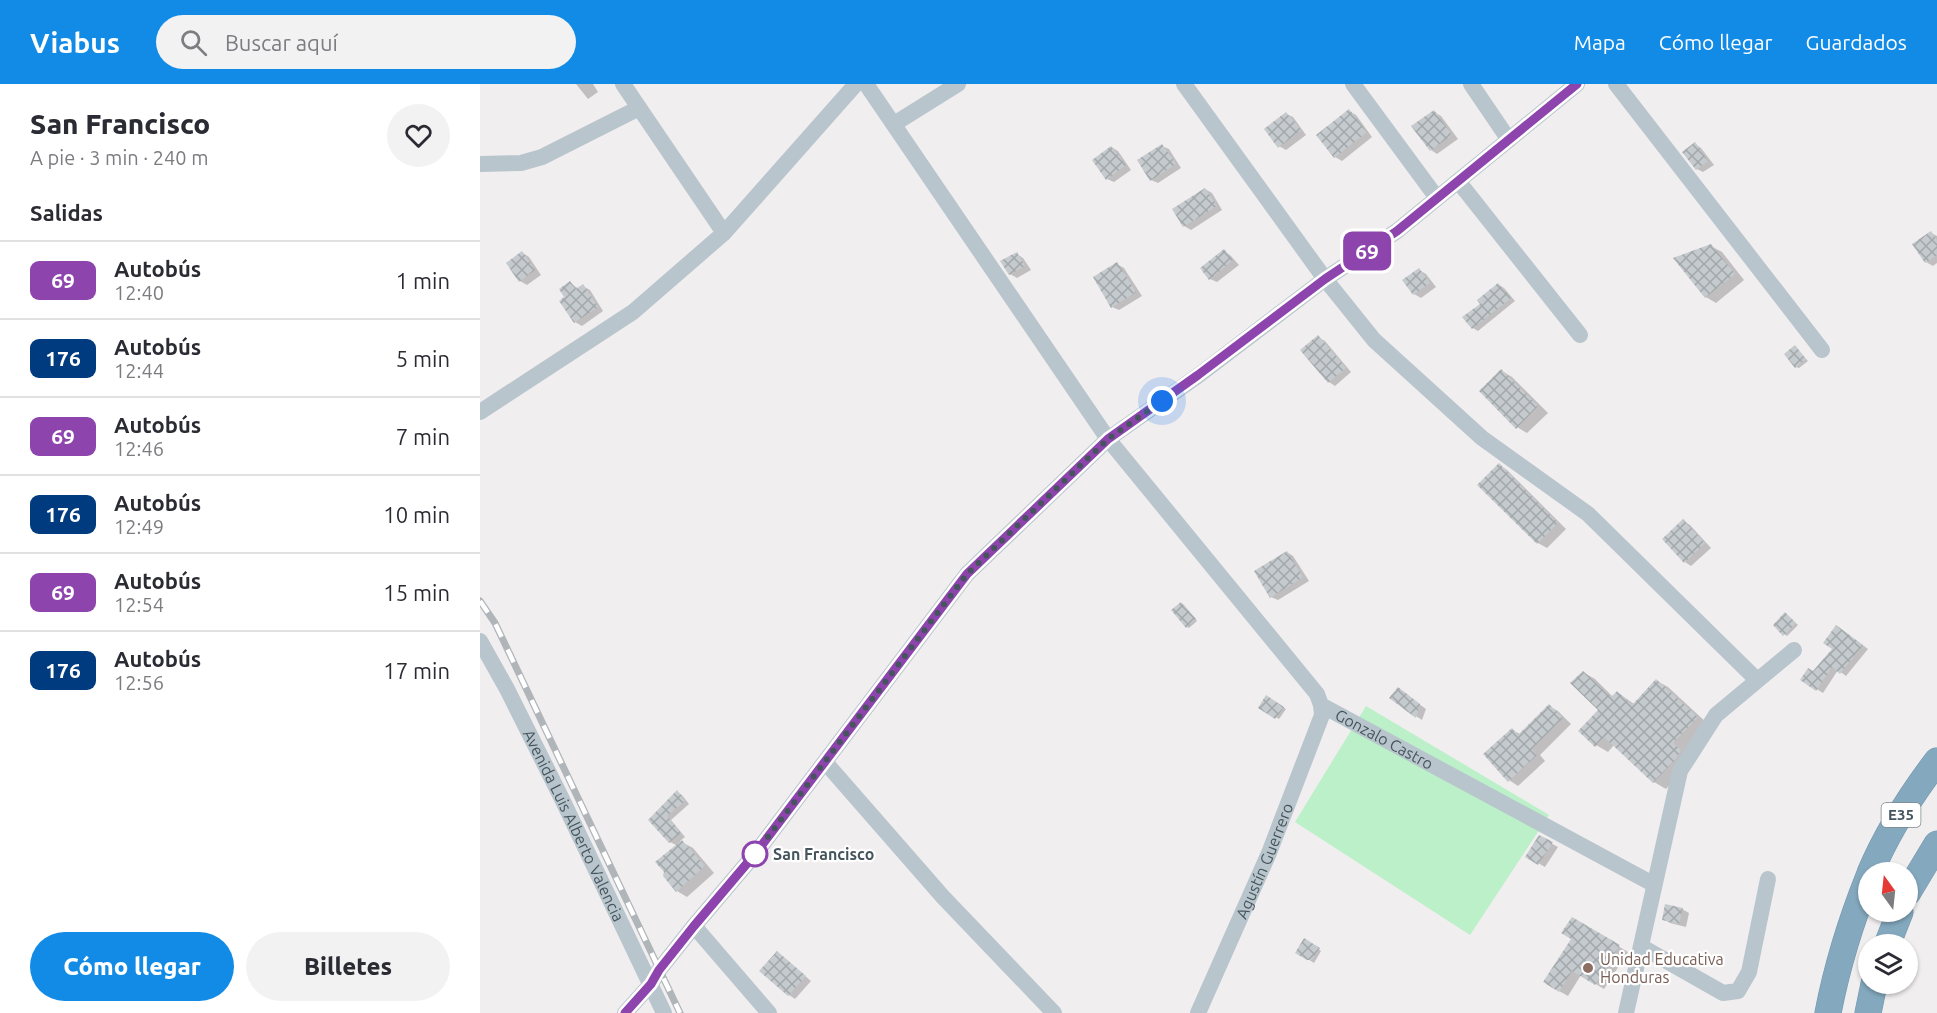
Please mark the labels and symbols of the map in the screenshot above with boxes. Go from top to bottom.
line badge: 69 [1340,232,1394,270]
your location [1147,386,1177,416]
street label: Gonzalo Castro [1332,705,1436,773]
street label: Avenida Luis Alberto Valencia [520,726,628,924]
street label: Agustín Guerrero [1232,800,1296,921]
road number: E35 [1882,803,1920,827]
marker: San Francisco [742,841,768,867]
place label: San Francisco [773,845,874,863]
north arrow [1858,862,1918,922]
place label: Unidad Educativa Honduras [1600,950,1724,986]
marker: Unidad Educativa Honduras [1581,961,1595,975]

